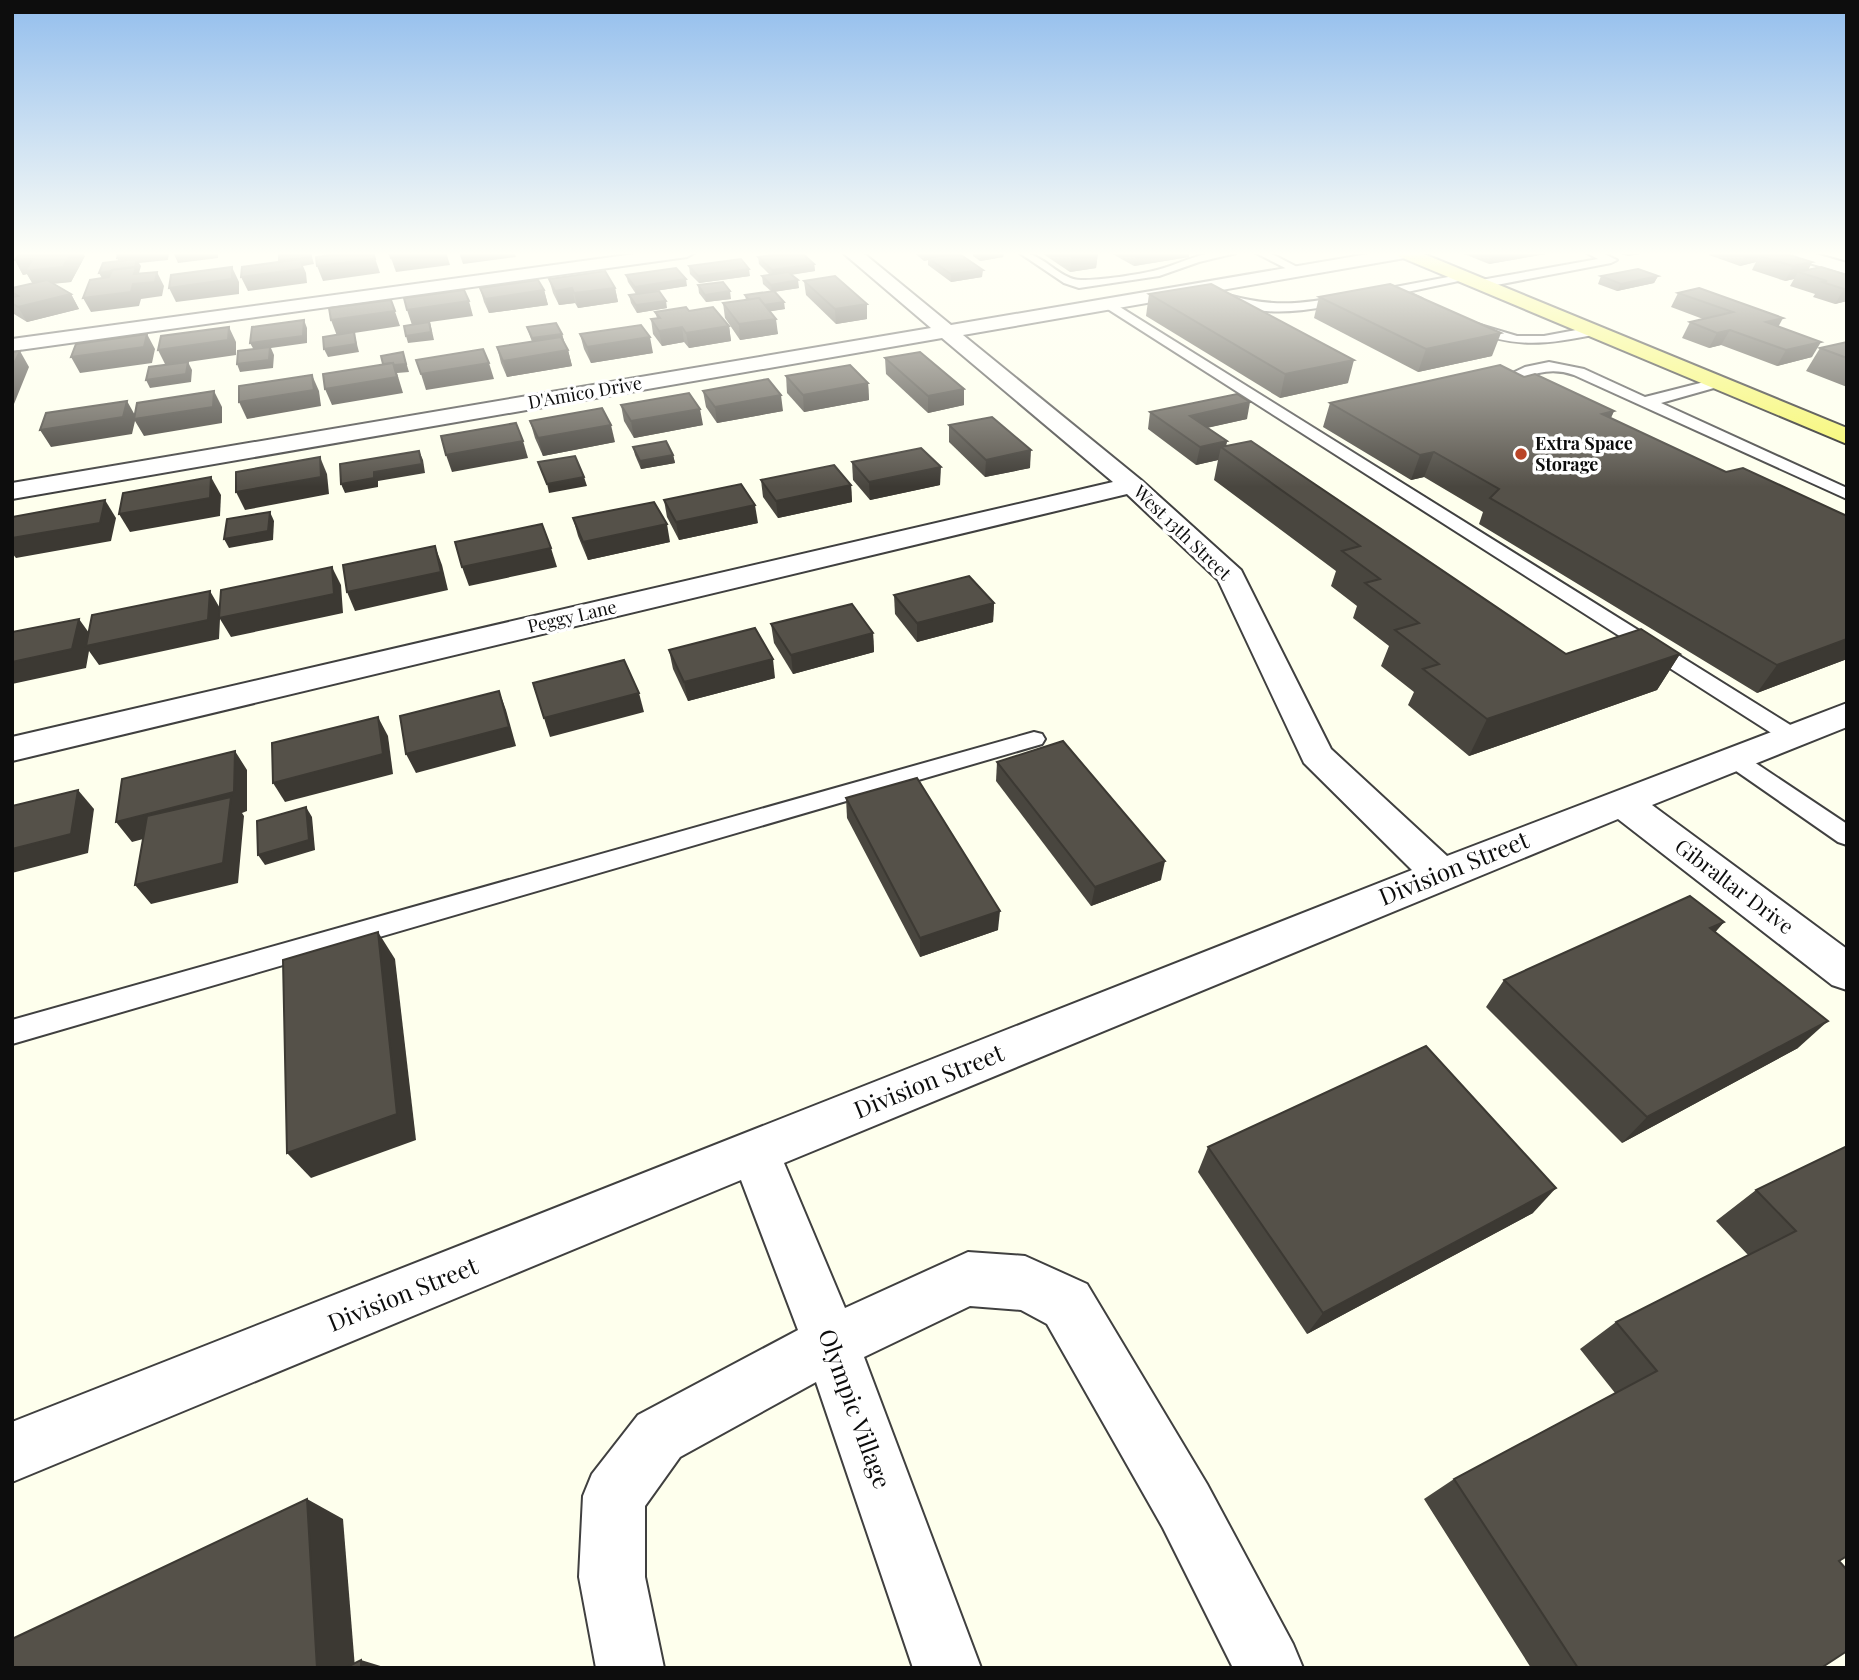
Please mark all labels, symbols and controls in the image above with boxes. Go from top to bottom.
street label: D'Amico Drive [526,370,644,414]
place label: Extra Space Storage [1535,431,1633,476]
marker: Extra Space Storage [1513,446,1529,462]
street label: West 13th Street [1128,479,1237,585]
street label: Peggy Lane [525,594,619,638]
street label: Division Street [1374,822,1533,912]
street label: Gibraltar Drive [1670,832,1800,939]
street label: Division Street [849,1035,1008,1125]
street label: Division Street [323,1248,482,1338]
street label: Olympic Village [812,1324,900,1492]

